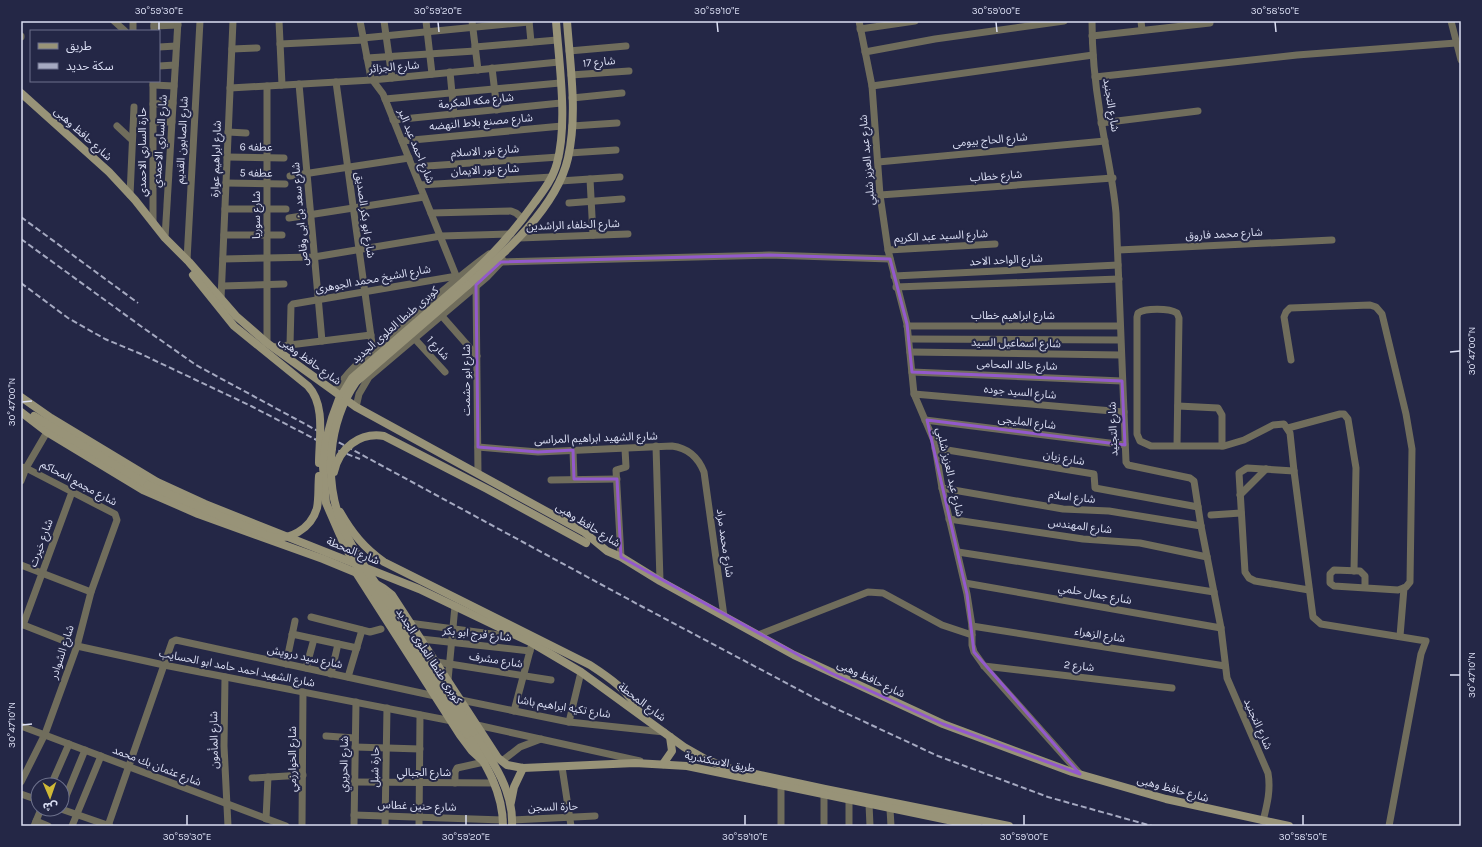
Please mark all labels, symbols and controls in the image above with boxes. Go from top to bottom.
text: 30°59'30"E [135,5,183,17]
text: 30°59'20"E [414,5,462,17]
text: 30°59'10"E [694,5,740,17]
text: 30°59'00"E [972,5,1020,17]
text: 30°58'50"E [1251,5,1299,17]
legend [30,30,160,82]
text: طريق [66,39,92,54]
street label: شارع 17 [582,54,616,71]
street label: شارع الجزائر [367,58,420,77]
text: سكة حديد [66,59,114,73]
street label: شارع التجنيد [1099,77,1122,133]
street label: شارع مكه المكرمة [438,91,515,112]
street label: شارع الساري الاحمدي [150,94,172,188]
street label: شارع الصابون القديم [173,95,193,184]
street label: شارع حافظ وهبى [51,105,115,164]
street label: شارع احمد عبد البر [394,106,437,186]
street label: حارة الساري الاحمدي [136,107,151,197]
street label: شارع مصنع بلاط النهضه [429,111,534,134]
street label: شارع عبد العزيز شلبي [857,113,880,206]
street label: شارع ابراهيم عوارة [208,120,226,198]
street label: شارع الحاج بيومى [952,130,1029,151]
street label: عطفه 6 [239,140,273,154]
street label: شارع نور الاسلام [450,142,520,161]
street label: شارع سعد بن ابى وقاص [289,161,312,266]
street label: شارع نور الايمان [451,162,520,179]
street label: عطفه 5 [239,166,273,180]
street label: شارع خطاب [969,168,1023,185]
street label: شارع ابو بكر الصديق [352,171,378,259]
street label: شارع سوريا [250,191,264,239]
street label: شارع الخلفاء الراشدين [526,217,620,234]
street label: شارع محمد فاروق [1185,225,1263,244]
street label: شارع السيد عبد الكريم [894,227,989,247]
street label: شارع الواحد الاحد [969,252,1044,269]
street label: شارع الشيخ محمد الجوهرى [314,262,432,297]
street label: كوبرى طنطا العلوى الجديد [349,283,442,366]
street label: شارع ابراهيم خطاب [971,309,1055,324]
text: 30°47'00"N [1466,327,1478,375]
street label: شارع 1 [423,333,452,364]
street label: شارع حافظ وهبى [276,334,344,389]
street label: شارع اسماعيل السيد [971,336,1061,351]
street label: شارع ابو حشمت [460,344,474,416]
street label: شارع خالد المحامى [976,357,1058,374]
text: 30°47'00"N [6,378,18,426]
street label: شارع السيد جوده [983,382,1057,403]
street label: شارع التجنيد [1106,401,1121,456]
street label: شارع المليجى [997,412,1057,433]
street label: شارع عبد العزيز شلبي [931,426,967,519]
street label: شارع الشهيد ابراهيم المراسى [534,429,659,449]
street label: شارع زيان [1042,448,1086,469]
street label: شارع مجمع المحاكم [38,457,120,510]
street label: شارع اسلام [1048,488,1097,507]
street label: شارع حافظ وهبى [553,500,623,551]
street label: شارع محمد مراد [713,508,736,579]
street label: شارع المهندس [1047,516,1113,537]
street label: شارع خيرت [26,517,57,569]
street label: شارع المحطة [324,534,382,569]
street label: شارع جمال حلمي [1057,581,1133,609]
street label: كوبرى طنطا العلوى الجديد [393,606,465,707]
street label: شارع الشوادر [47,623,78,682]
street label: شارع فرج ابو بكر [441,624,512,645]
street label: شارع الزهراء [1074,625,1127,646]
street label: شارع سيد درويش [266,643,344,672]
street label: شارع الشهيد احمد حامد ابو الحسايب [158,646,316,691]
street label: شارع مشرف [468,649,524,672]
text: 30°47'10"N [1466,652,1478,698]
street label: شارع حافظ وهبى [835,658,907,701]
street label: شارع 2 [1063,658,1095,675]
street label: شارع المحطة [615,680,669,725]
street label: شارع تكيه ابراهيم باشا [516,693,612,723]
street label: شارع التجنيد [1240,697,1275,752]
text: 30°47'10"N [6,702,18,748]
street label: شارع المأمون [207,711,222,769]
street label: شارع الخوارزمي [286,726,301,792]
street label: شارع الحريري [337,735,354,792]
street label: شارع عثمان بك محمد [110,743,204,790]
street label: حارة شبل [368,746,382,788]
street label: طريق الاسكندرية [684,749,756,775]
street label: شارع الجبالي [397,766,452,781]
street label: شارع حافظ وهبى [1136,773,1211,806]
north arrow [30,777,70,817]
street label: شارع حنين غطاس [377,798,457,815]
text: ش [43,800,58,813]
street label: حارة السجن [528,800,579,814]
text: 30°59'30"E [163,831,211,843]
text: 30°59'20"E [442,831,490,843]
text: 30°59'10"E [722,831,768,843]
text: 30°59'00"E [1000,831,1048,843]
text: 30°58'50"E [1279,831,1327,843]

